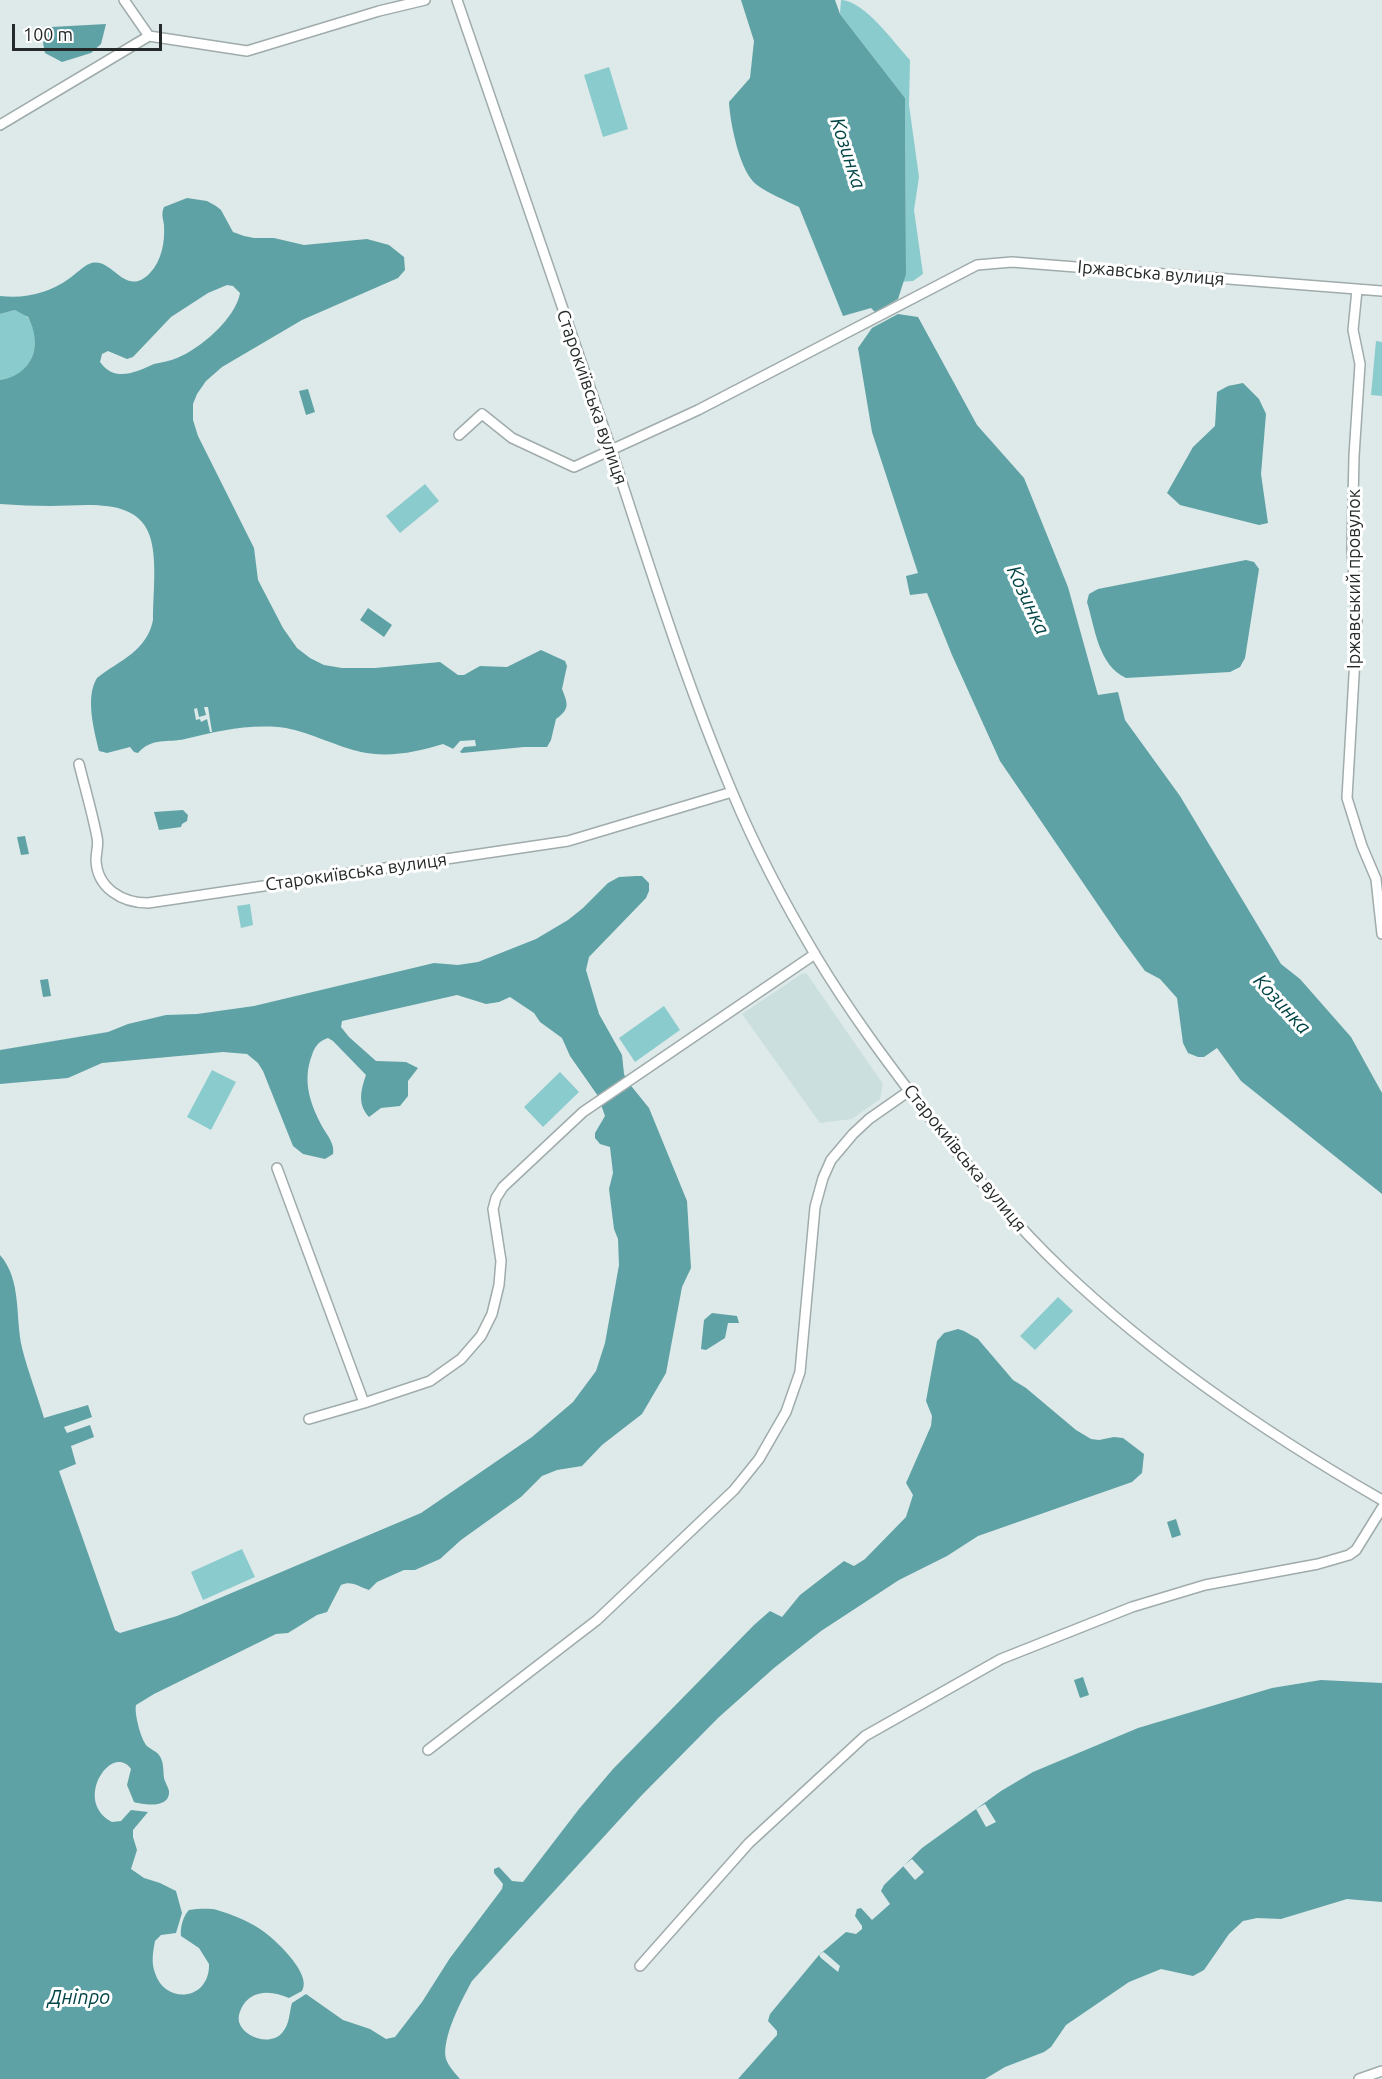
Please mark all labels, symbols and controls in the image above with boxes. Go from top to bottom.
scale bar [15,12,165,50]
text: 100 m [23,24,73,44]
water label: Козинка [825,114,871,192]
street label: Іржавська вулиця [1077,256,1225,290]
street label: Старокиївська вулиця [552,307,632,487]
street label: Іржавський провулок [1343,489,1365,669]
water label: Козинка [1002,562,1054,638]
street label: Старокиївська вулиця [264,849,448,895]
water label: Козинка [1248,969,1316,1039]
street label: Старокиївська вулиця [899,1080,1031,1236]
water label: Дніпро [48,1985,110,2009]

